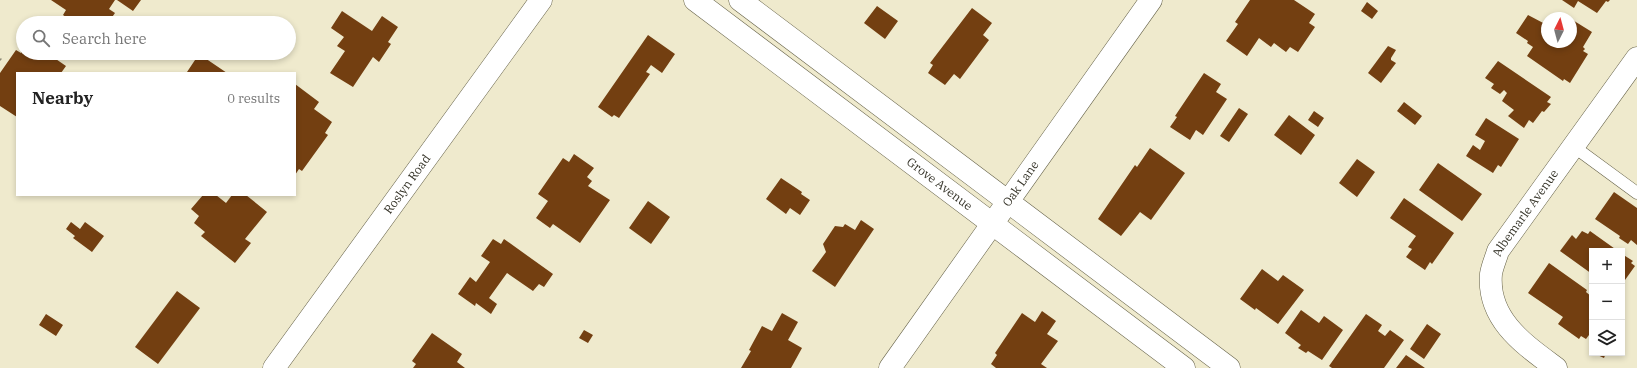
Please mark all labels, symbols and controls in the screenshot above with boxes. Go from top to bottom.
north arrow [1541,12,1577,48]
search box [16,16,296,60]
icon: search [30,27,52,49]
text: Search here [62,29,147,48]
text: Nearby [32,87,93,109]
text: 0 results [227,90,280,107]
street label: Roslyn Road [380,151,433,217]
street label: Grove Avenue [904,154,976,213]
street label: Oak Lane [999,158,1042,209]
street label: Albemarle Avenue [1489,166,1561,258]
map controls [1589,248,1625,356]
button: + [1589,248,1625,284]
button: − [1589,284,1625,320]
button: layers [1589,320,1625,356]

